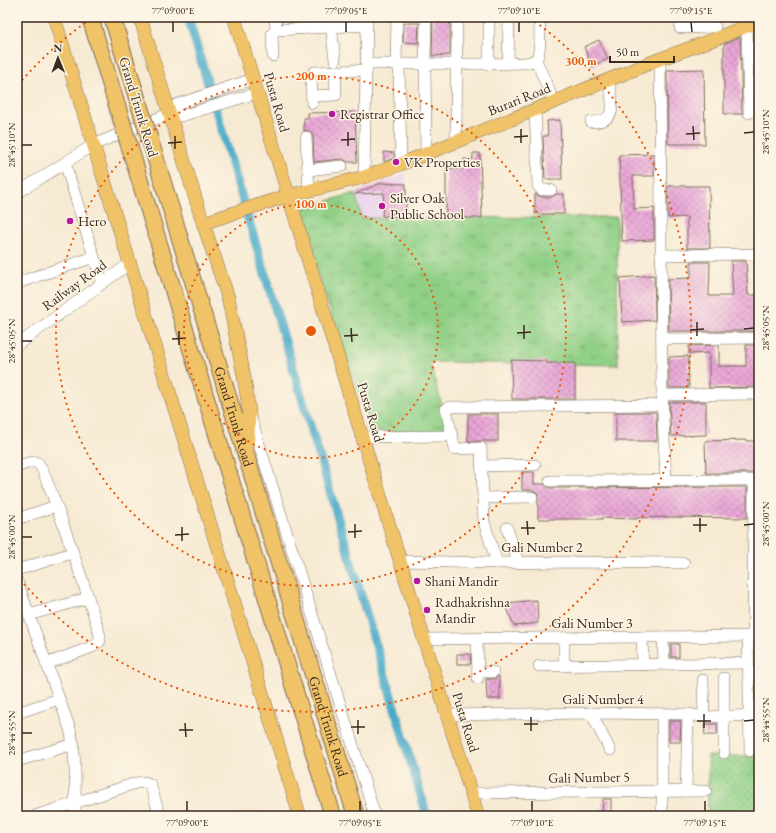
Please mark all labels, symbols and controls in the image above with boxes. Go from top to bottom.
text: 77°09'00"E [152,4,195,17]
text: 77°09'05"E [325,4,368,17]
text: 77°09'10"E [498,4,541,17]
text: 77°09'15"E [670,4,713,17]
north arrow [38,38,78,78]
scale bar [610,38,674,64]
text: N [53,41,62,55]
text: 50 m [616,44,640,60]
text: 300 m [565,53,597,69]
street label: Grand Trunk Road [115,55,163,160]
text: 200 m [295,68,327,84]
street label: Pusta Road [260,70,294,135]
street label: Burari Road [485,78,554,120]
place label: Registrar Office [340,105,425,123]
marker: Registrar Office [327,109,337,119]
text: 28°45'10"N [759,109,772,154]
text: 28°45'10"N [5,122,18,167]
place label: VK Properties [404,153,481,171]
marker: VK Properties [391,157,401,167]
place label: Silver Oak Public School [390,189,464,223]
text: 100 m [295,196,327,212]
marker: Silver Oak Public School [377,201,387,211]
place label: Hero [78,212,106,230]
marker: Hero [65,216,75,226]
street label: Railway Road [38,255,111,314]
text: 28°45'05"N [759,305,772,350]
text: 28°45'05"N [5,318,18,363]
centre of rings [304,324,318,338]
street label: Grand Trunk Road [210,364,258,470]
street label: Pusta Road [353,380,389,445]
text: 28°45'00"N [759,501,772,546]
text: 28°45'00"N [5,514,18,559]
street label: Gali Number 2 [501,538,583,556]
place label: Shani Mandir [425,572,499,590]
marker: Shani Mandir [412,576,422,586]
place label: Radhakrishna Mandir [435,593,510,627]
marker: Radhakrishna Mandir [422,605,432,615]
street label: Gali Number 3 [551,614,633,632]
street label: Grand Trunk Road [305,674,353,780]
street label: Pusta Road [448,690,484,755]
street label: Gali Number 4 [562,690,644,708]
text: 28°44'55"N [759,697,772,742]
text: 28°44'55"N [5,710,18,755]
street label: Gali Number 5 [548,767,630,787]
text: 77°09'00"E [166,816,209,829]
text: 77°09'05"E [339,816,382,829]
text: 77°09'10"E [511,816,554,829]
text: 77°09'15"E [684,816,727,829]

